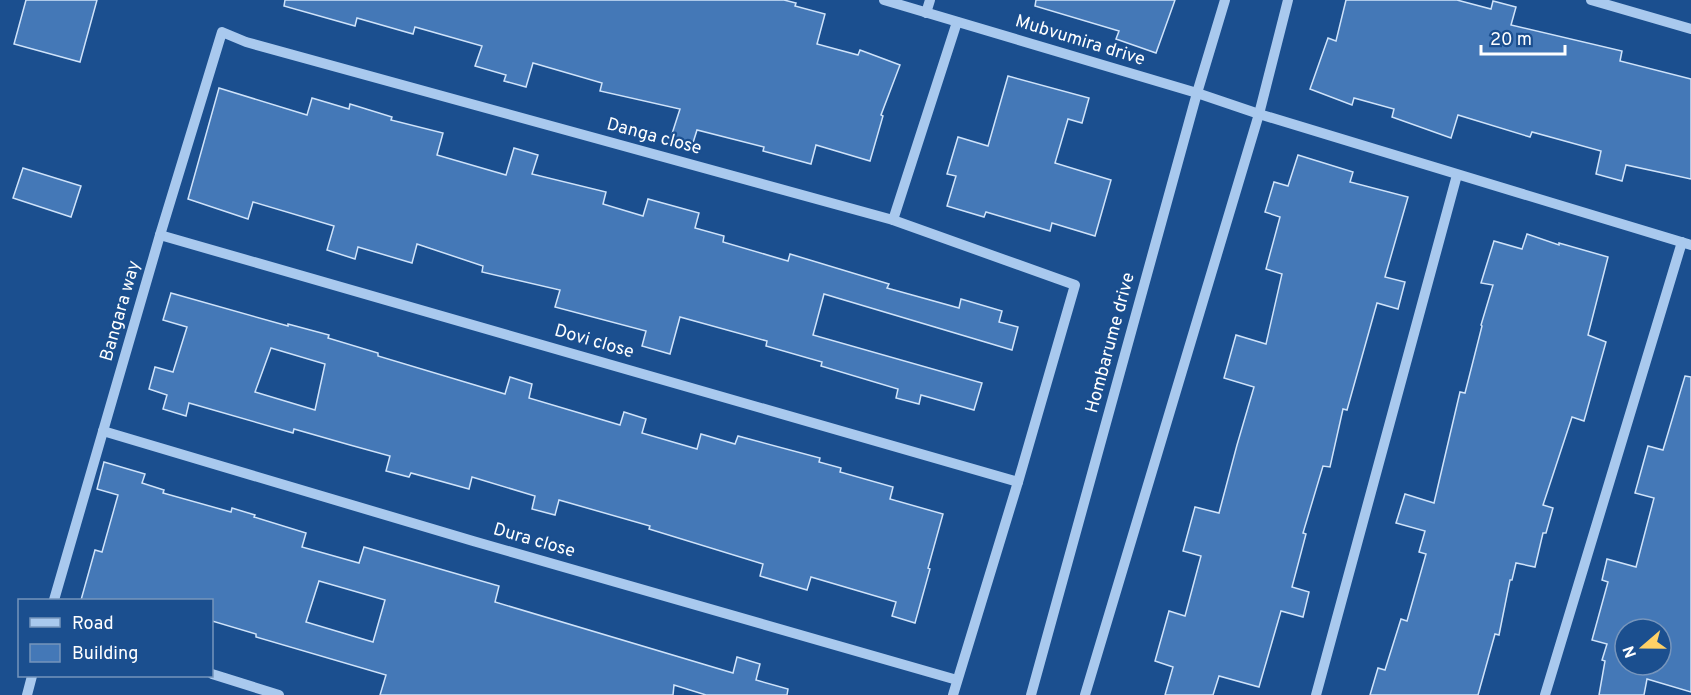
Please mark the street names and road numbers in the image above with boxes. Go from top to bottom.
street label: Mubvumira drive [1012,10,1148,72]
street label: Danga close [604,113,704,161]
street label: Bangara way [96,258,146,364]
street label: Hombarume drive [1081,270,1141,416]
street label: Dovi close [552,320,636,364]
street label: Dura close [490,518,578,564]

